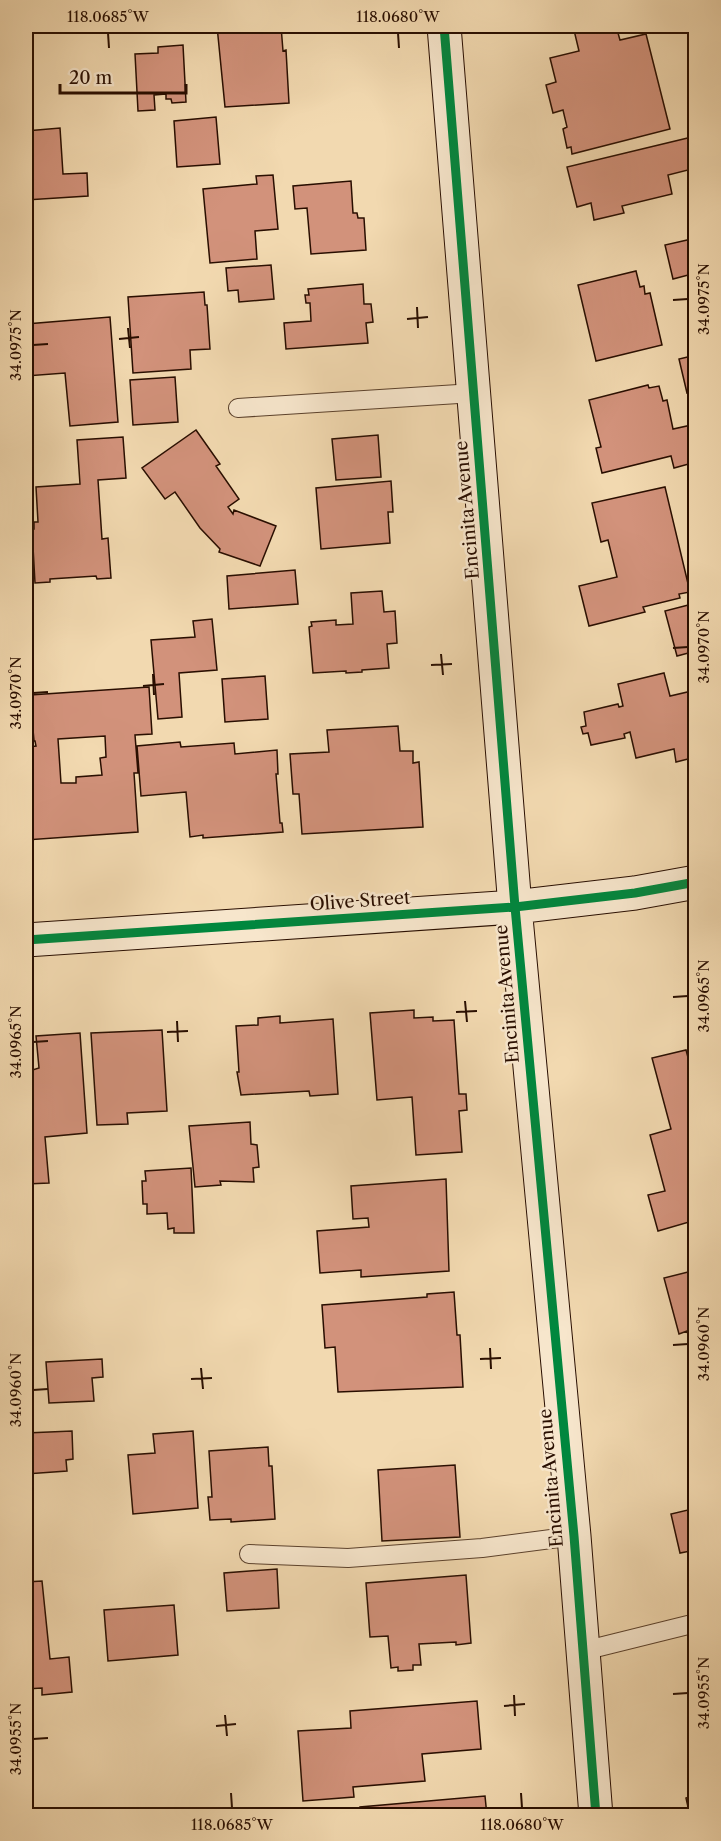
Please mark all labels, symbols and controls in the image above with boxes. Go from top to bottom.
text: 118.0685°W [67,7,150,26]
text: 118.0680°W [356,7,440,26]
scale bar [60,57,186,95]
text: 20 m [69,67,113,89]
text: 34.0975°N [694,263,713,335]
text: 34.0975°N [6,309,25,381]
street label: Encinita Avenue [450,440,484,580]
text: 34.0970°N [694,610,713,684]
text: 34.0970°N [6,656,25,730]
street label: Olive Street [309,886,412,915]
street label: Encinita Avenue [490,924,524,1064]
text: 34.0965°N [694,959,713,1033]
text: 34.0965°N [6,1005,25,1079]
text: 34.0960°N [694,1307,713,1381]
text: 34.0960°N [6,1353,25,1427]
street label: Encinita Avenue [534,1408,568,1548]
text: 34.0955°N [694,1657,713,1729]
text: 34.0955°N [6,1703,25,1775]
text: 118.0685°W [191,1815,274,1834]
text: 118.0680°W [480,1815,564,1834]

